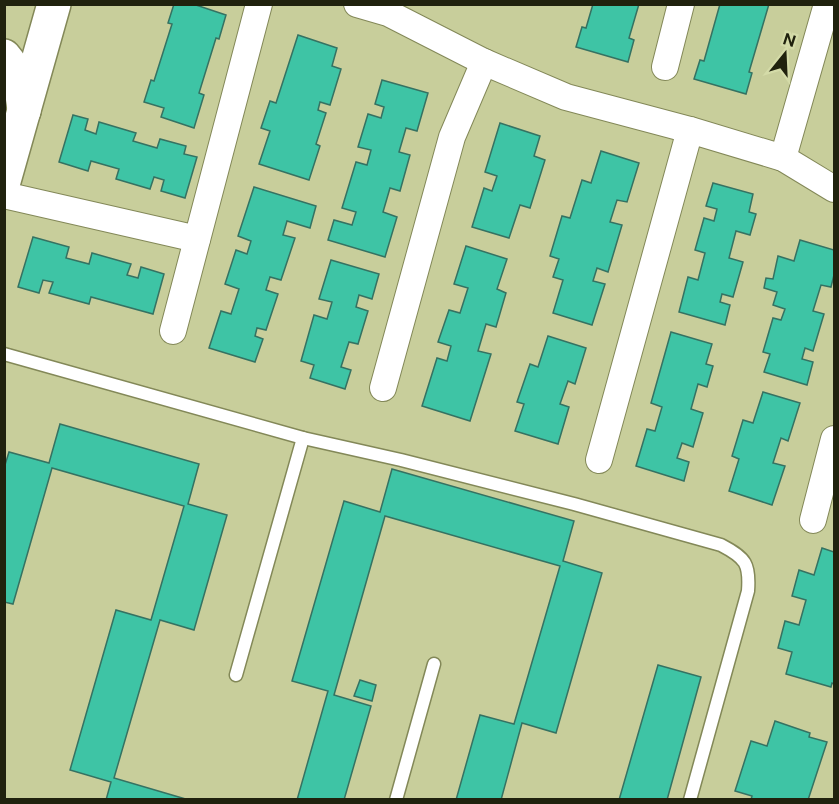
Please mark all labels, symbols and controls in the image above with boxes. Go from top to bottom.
north arrow [755,24,815,84]
text: N [781,29,798,51]

